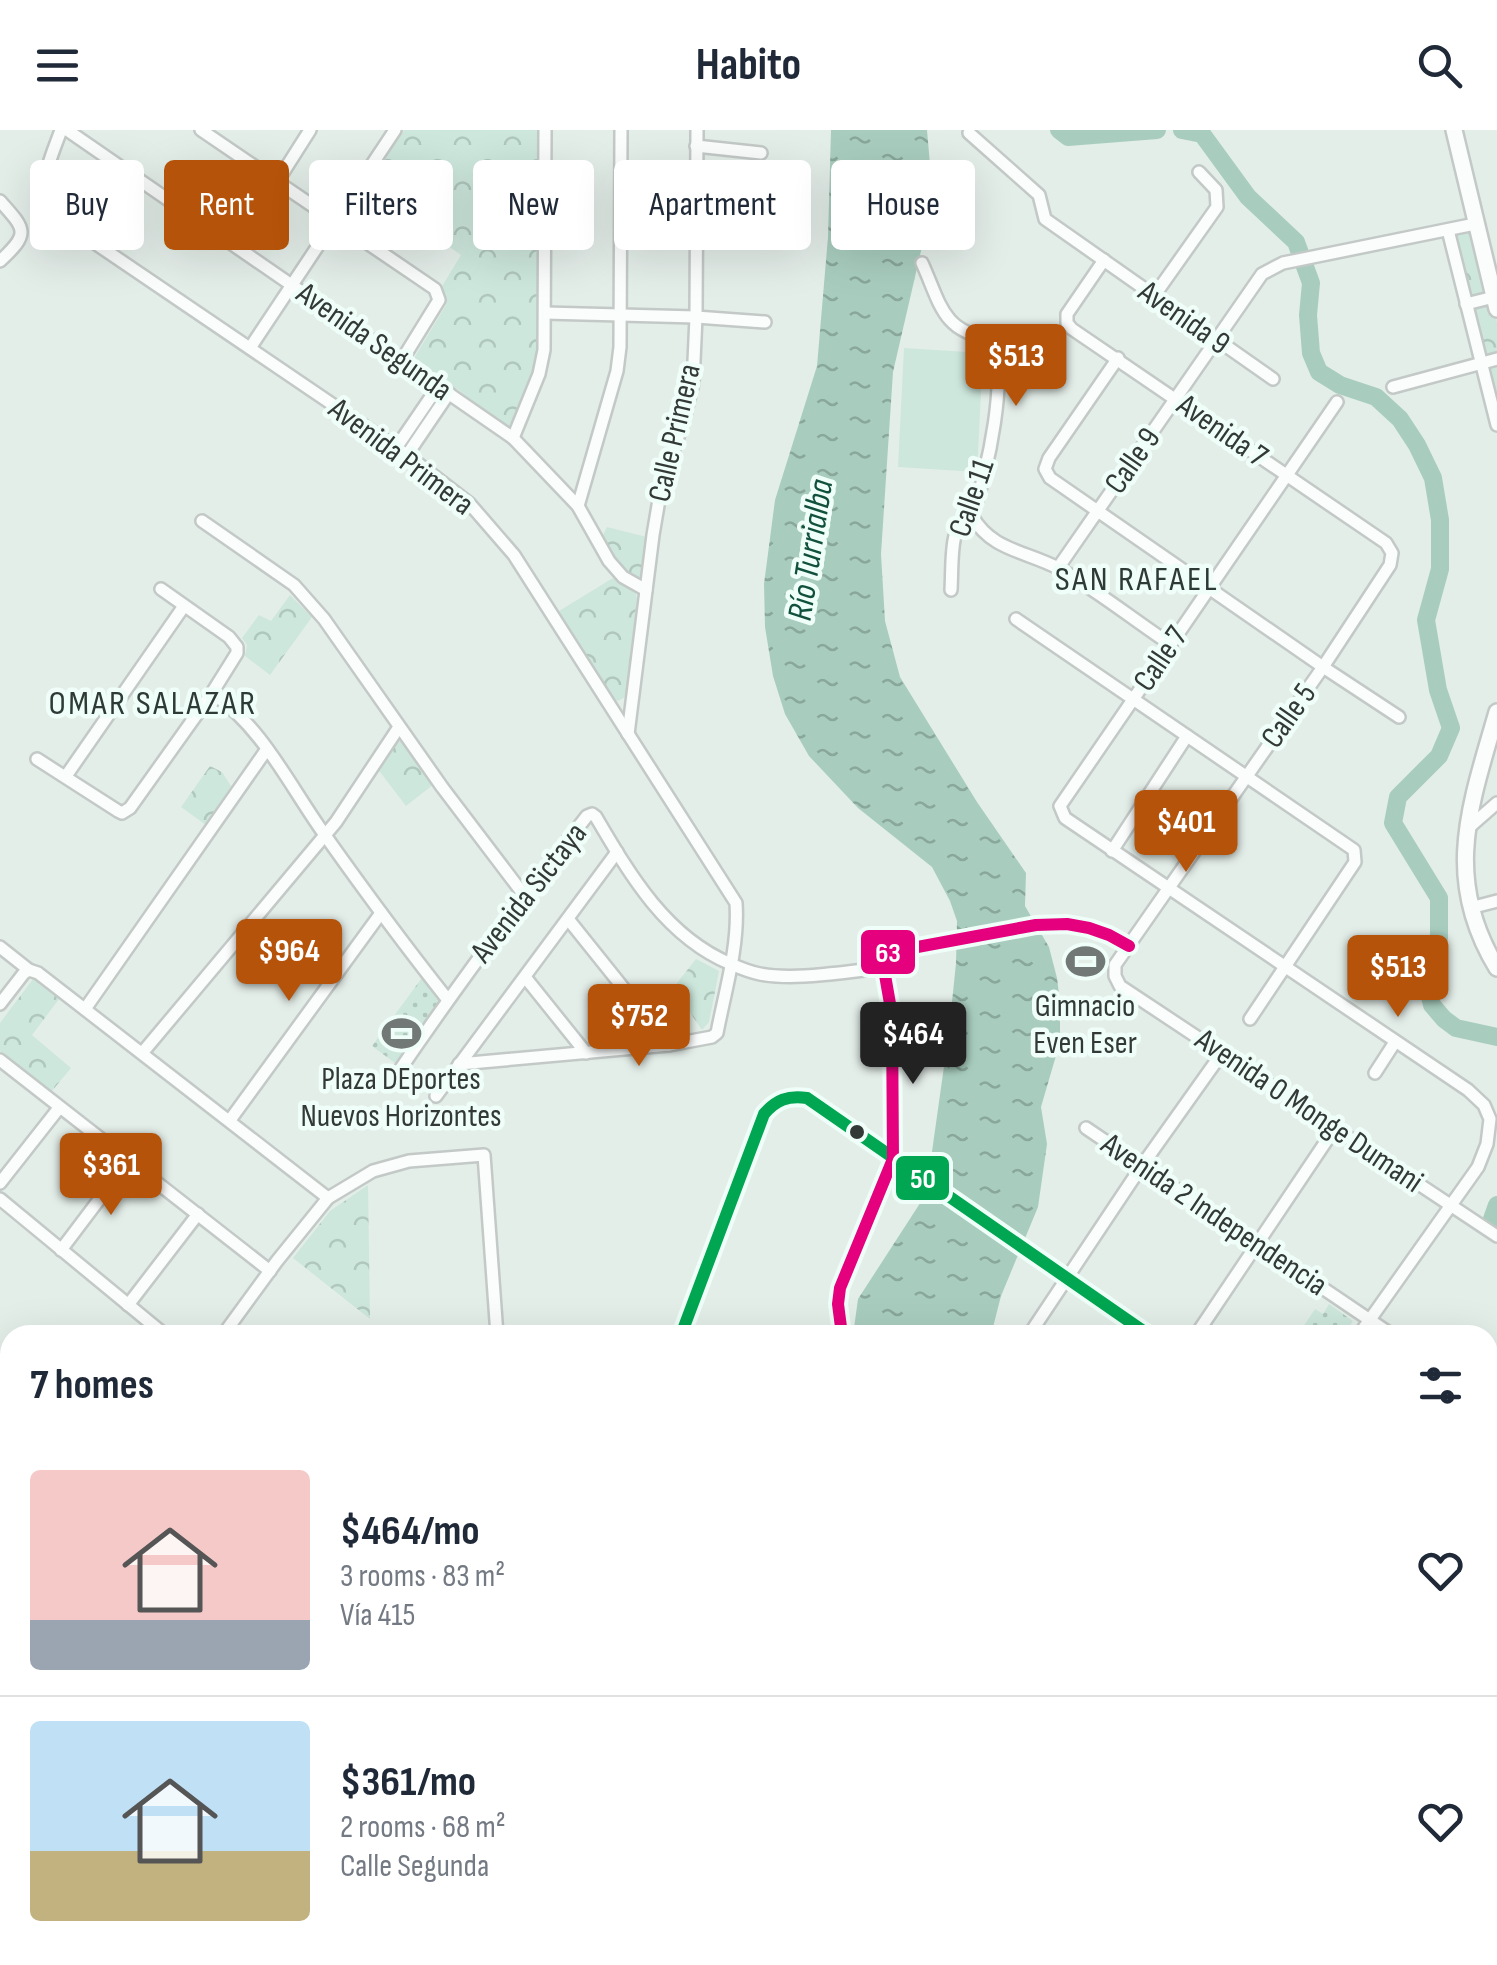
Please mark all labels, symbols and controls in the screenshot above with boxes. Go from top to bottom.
icon: menu [30,38,85,93]
text: Habito [696,38,801,93]
icon: search [1412,38,1467,93]
chip: Buy [30,160,144,250]
chip: Rent [164,160,289,250]
chip: Filters [309,160,453,250]
chip: New [473,160,594,250]
chip: Apartment [614,160,811,250]
chip: House [831,160,975,250]
street label: Avenida 9 [1130,272,1237,363]
street label: Avenida Segunda [288,274,459,410]
pin: $513 [957,324,1075,409]
text: $513 [987,337,1045,376]
street label: Calle Primera [640,360,710,506]
street label: Avenida 7 [1168,385,1275,476]
street label: Avenida Primera [320,389,481,524]
street label: Calle 9 [1097,421,1169,501]
street label: Calle 11 [941,454,1003,542]
water label: Río Turrialba [779,476,843,624]
district label: SAN RAFAEL [1055,558,1219,601]
street label: Calle 7 [1125,619,1197,699]
street label: Calle 5 [1253,676,1325,756]
district label: OMAR SALAZAR [48,682,258,725]
pin: $401 [1127,790,1245,875]
text: $401 [1156,803,1216,842]
street label: Avenida Sictaya [462,815,596,972]
pin: $964 [230,919,348,1004]
line badge: 63 [859,928,917,976]
text: $964 [258,932,320,971]
pin: $513 [1339,935,1457,1020]
text: 63 [875,937,901,970]
sports icon: Gimnacio Even Eser [1064,940,1106,982]
text: $513 [1369,948,1427,987]
pin: $752 [580,984,698,1069]
place label: Gimnacio Even Eser [1033,987,1137,1063]
text: $752 [610,997,668,1036]
pin: $464 [854,1002,972,1087]
sports icon: Plaza DEportes Nuevos Horizontes [380,1013,422,1055]
text: $464 [882,1015,944,1054]
street label: Avenida 0 Monge Dumani [1187,1020,1430,1202]
place label: Plaza DEportes Nuevos Horizontes [300,1060,502,1136]
unlabelled marker [847,1122,867,1142]
street label: Avenida 2 Independencia [1093,1124,1334,1305]
pin: $361 [52,1133,170,1218]
text: $361 [82,1146,140,1185]
line badge: 50 [894,1154,951,1202]
text: 50 [910,1163,936,1196]
icon: filters [1413,1358,1468,1413]
text: 7 homes [30,1360,154,1411]
text: $464/mo [340,1506,480,1557]
icon: home [110,1510,230,1630]
icon: heart [1413,1543,1468,1598]
text: 3 rooms · 83 m² [340,1557,505,1596]
text: Vía 415 [340,1596,415,1635]
text: $361/mo [340,1757,476,1808]
icon: home [110,1761,230,1881]
icon: heart [1413,1794,1468,1849]
text: 2 rooms · 68 m² [340,1808,506,1847]
text: Calle Segunda [340,1847,489,1886]

